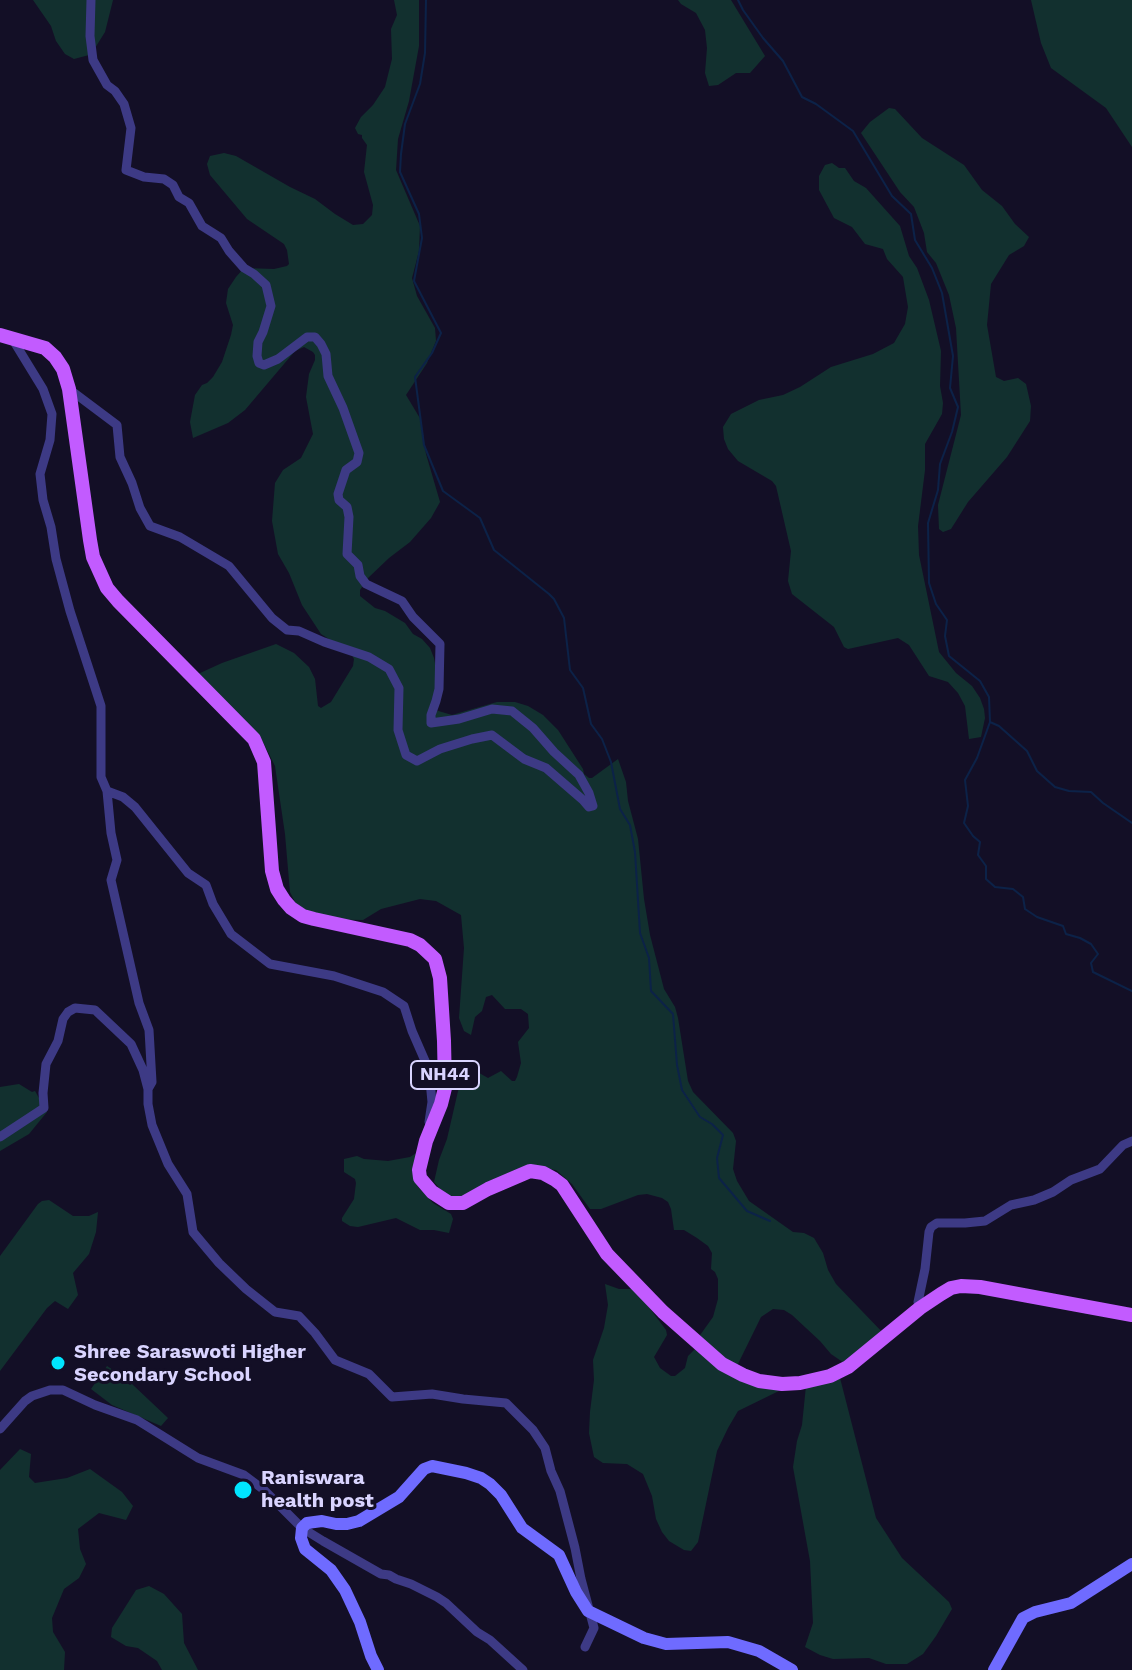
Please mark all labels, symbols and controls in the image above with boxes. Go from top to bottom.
road number: NH44 [411,1061,479,1089]
place label: Shree Saraswoti Higher Secondary School [74,1340,306,1387]
marker: Shree Saraswoti Higher Secondary School [49,1354,67,1372]
place label: Raniswara health post [261,1466,374,1513]
marker: Raniswara health post [232,1479,254,1501]

